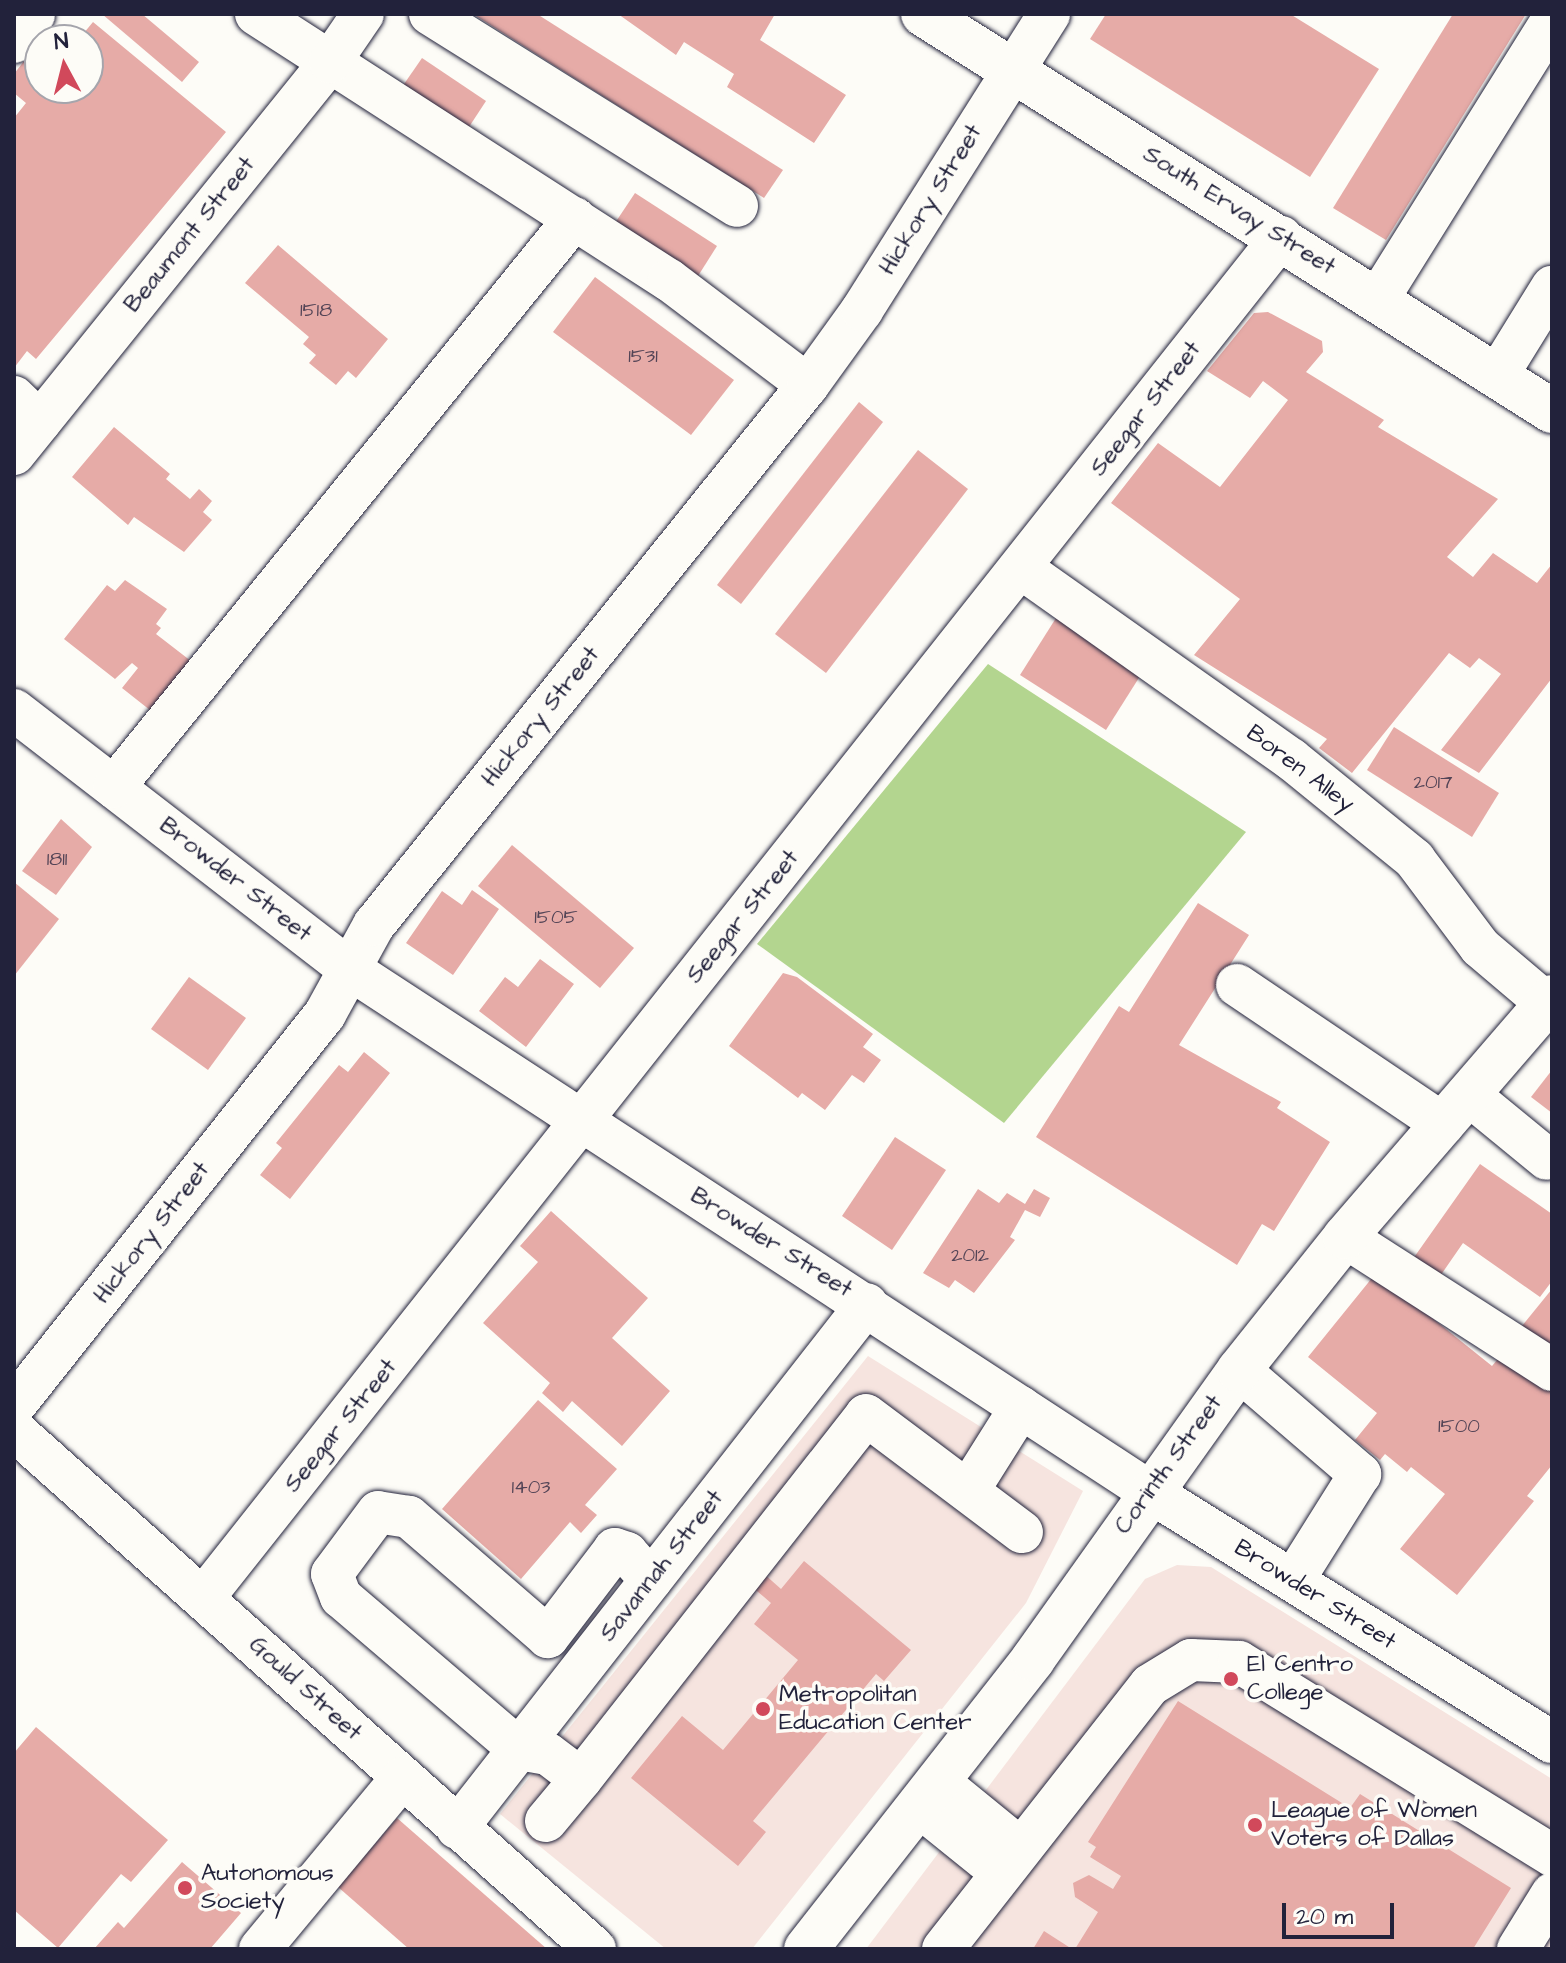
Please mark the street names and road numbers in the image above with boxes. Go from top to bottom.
street label: Hickory Street [873,120,989,280]
street label: South Ervay Street [1138,140,1340,282]
street label: Beaumont Street [118,151,262,319]
street label: Seegar Street [1085,336,1207,482]
street label: Hickory Street [476,641,606,793]
street label: Boren Alley [1240,719,1360,819]
street label: Browder Street [153,812,317,948]
street label: Seegar Street [681,845,805,989]
street label: Hickory Street [88,1157,216,1309]
street label: Browder Street [685,1182,857,1304]
street label: Seegar Street [279,1354,403,1498]
street label: Corinth Street [1109,1390,1229,1540]
street label: Savannah Street [594,1485,730,1647]
street label: Browder Street [1229,1534,1401,1656]
street label: Gould Street [243,1631,367,1747]

